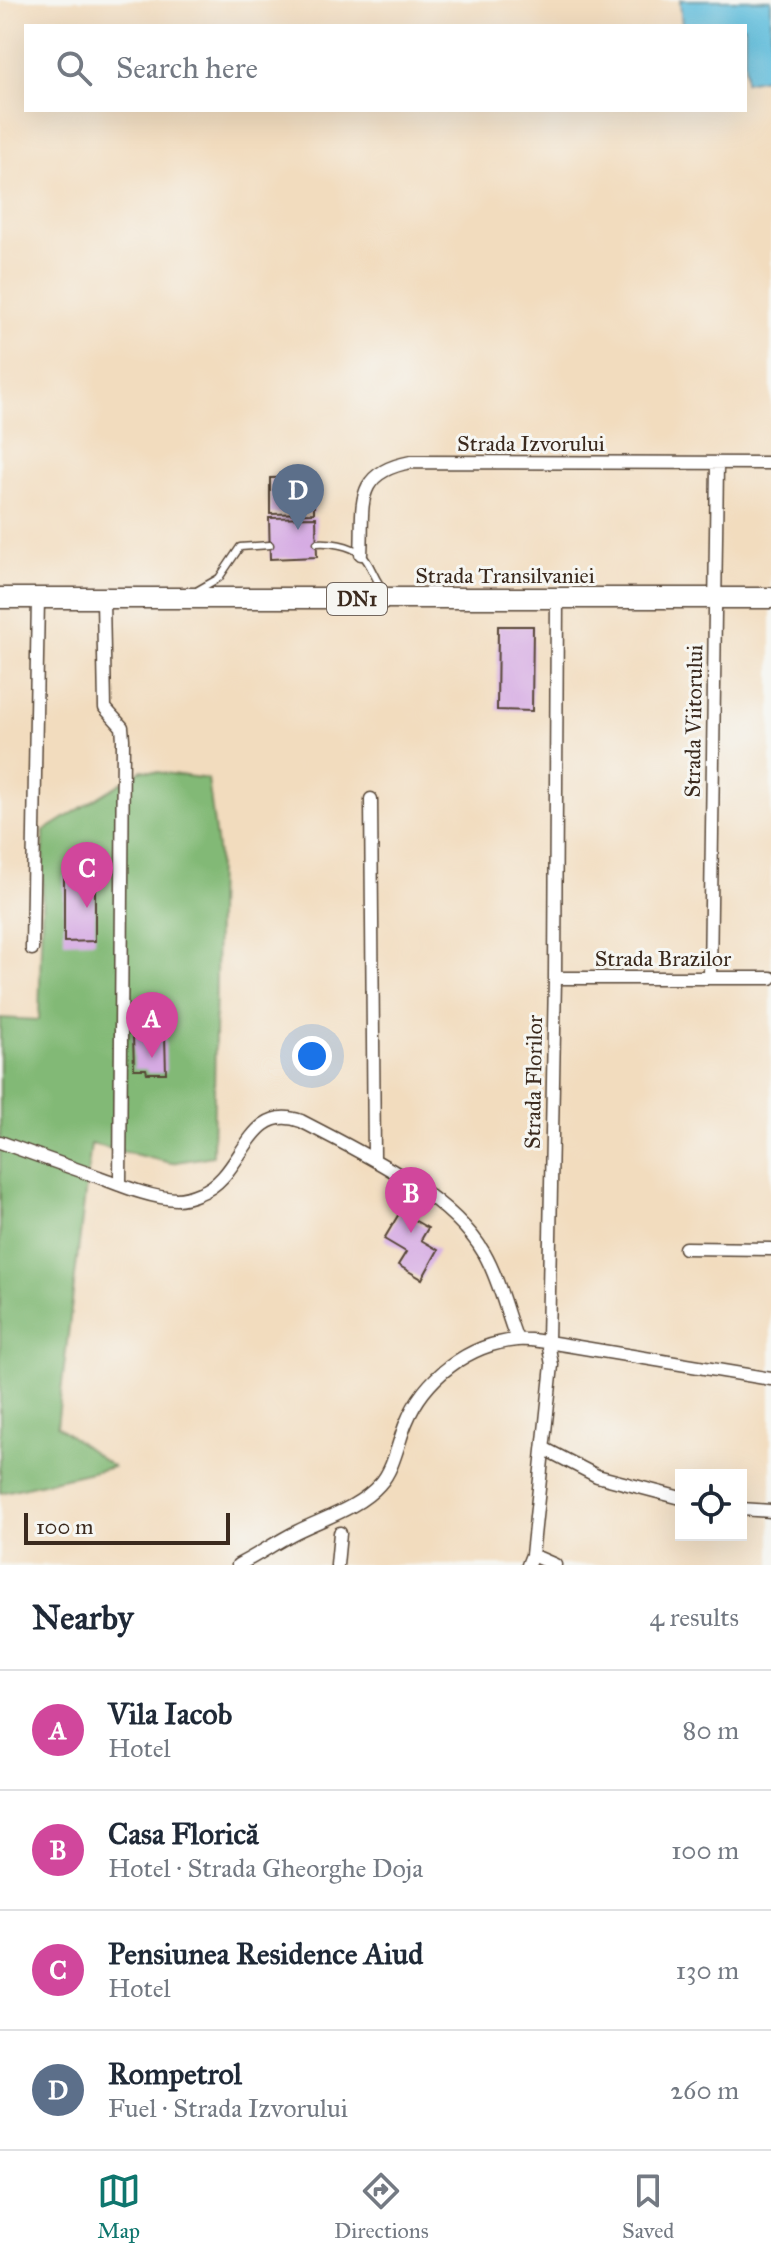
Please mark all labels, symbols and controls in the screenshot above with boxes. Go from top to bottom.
search box [24,24,747,112]
icon: search [52,46,96,90]
text: Search here [116,50,258,86]
street label: Strada Izvorului [457,430,605,457]
pin: D [272,464,324,530]
street label: Strada Transilvaniei [415,562,595,589]
road number: DN1 [327,583,387,615]
street label: Strada Viitorului [679,644,708,798]
pin: C [61,842,113,908]
street label: Strada Brazilor [595,945,732,972]
pin: A [126,992,178,1058]
street label: Strada Florilor [519,1014,548,1149]
your location [292,1036,332,1076]
pin: B [385,1167,437,1233]
map controls [675,1469,747,1541]
button: locate [675,1469,747,1541]
scale bar [24,1509,230,1545]
text: 100 m [36,1513,93,1540]
text: Nearby [32,1597,134,1638]
text: 4 results [650,1601,739,1633]
text: Vila Iacob [108,1696,232,1732]
text: A [49,1714,67,1746]
text: 80 m [683,1714,739,1746]
text: Hotel [108,1732,171,1764]
text: Casa Florică [108,1816,259,1852]
text: B [49,1834,67,1866]
text: 100 m [671,1834,739,1866]
text: Hotel · Strada Gheorghe Doja [108,1852,423,1884]
text: Pensiunea Residence Aiud [108,1936,423,1972]
text: C [49,1954,67,1986]
text: 130 m [676,1954,739,1986]
text: Hotel [108,1972,171,2004]
text: Rompetrol [108,2056,242,2092]
text: D [48,2074,68,2106]
text: 260 m [670,2074,739,2106]
text: Fuel · Strada Izvorului [108,2092,348,2124]
tab: Map [97,2169,141,2244]
tab: Directions [334,2169,429,2244]
tab: Saved [622,2169,674,2244]

